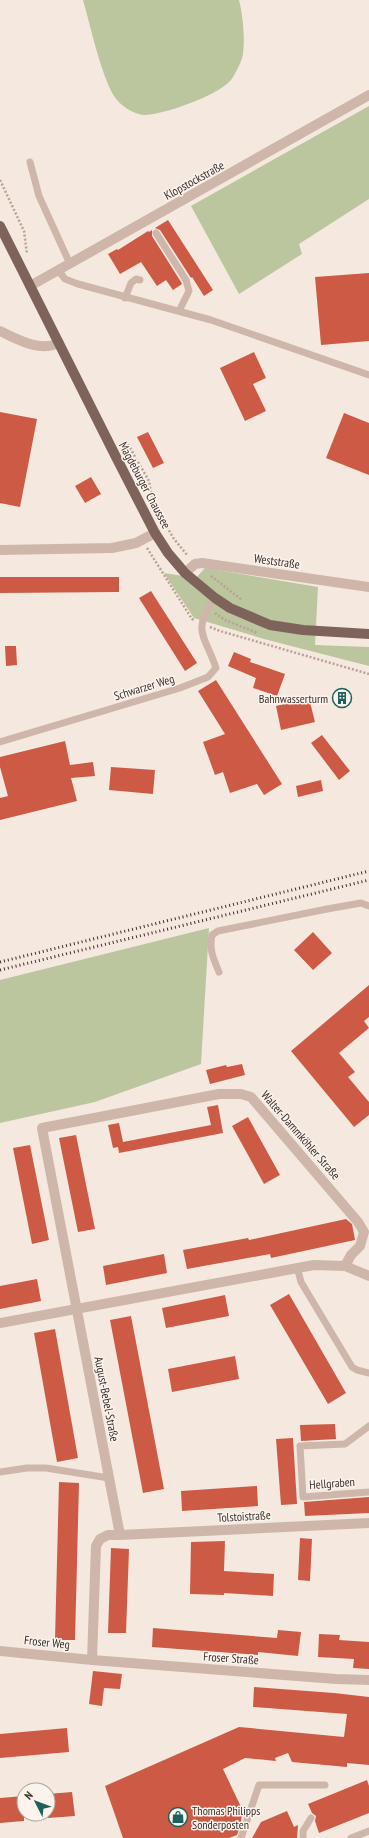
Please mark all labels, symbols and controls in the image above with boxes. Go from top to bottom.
street label: Klopstockstraße [161,157,227,203]
street label: Magdeburger Chaussee [116,439,174,531]
street label: Weststraße [253,550,301,572]
street label: Schwarzer Weg [112,671,176,703]
building icon: Bahnwasserturm [331,687,353,709]
place label: Bahnwasserturm [259,691,328,706]
street label: Walter-Dammköhler Straße [258,1087,344,1183]
street label: August-Bebel-Straße [91,1355,123,1443]
street label: Hellgraben [309,1474,355,1492]
street label: Tolstoistraße [217,1507,271,1525]
street label: Froser Weg [23,1632,71,1652]
street label: Froser Straße [203,1649,259,1667]
north arrow [16,1782,56,1822]
text: N [21,1788,36,1802]
place label: Thomas Philipps Sonderposten [192,1803,260,1832]
shop icon: Thomas Philipps Sonderposten [167,1806,189,1828]

